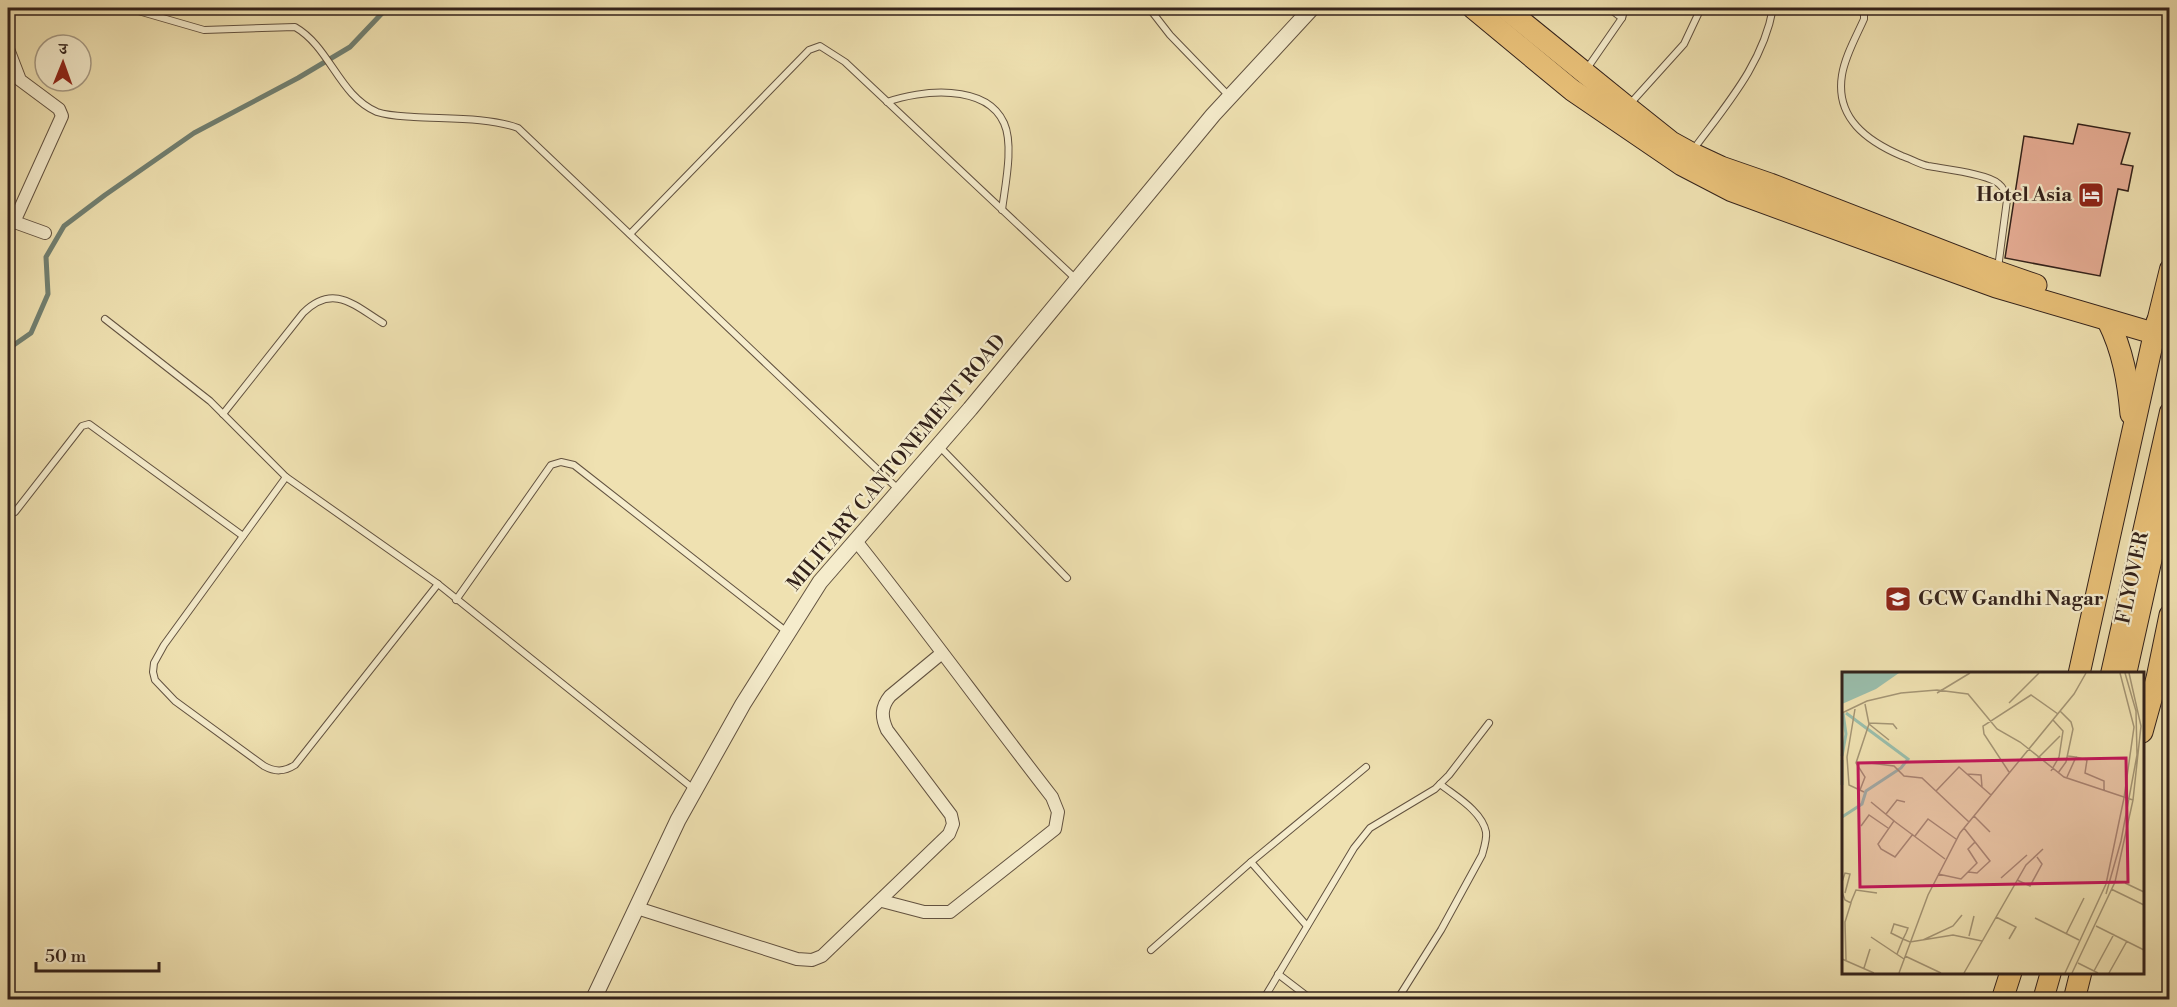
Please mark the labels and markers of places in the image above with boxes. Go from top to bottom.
hotel icon: Hotel Asia [2076,180,2106,210]
place label: Hotel Asia [1976,183,2072,208]
school or university icon: GCW Gandhi Nagar [1883,584,1913,614]
place label: GCW Gandhi Nagar [1918,587,2104,612]

